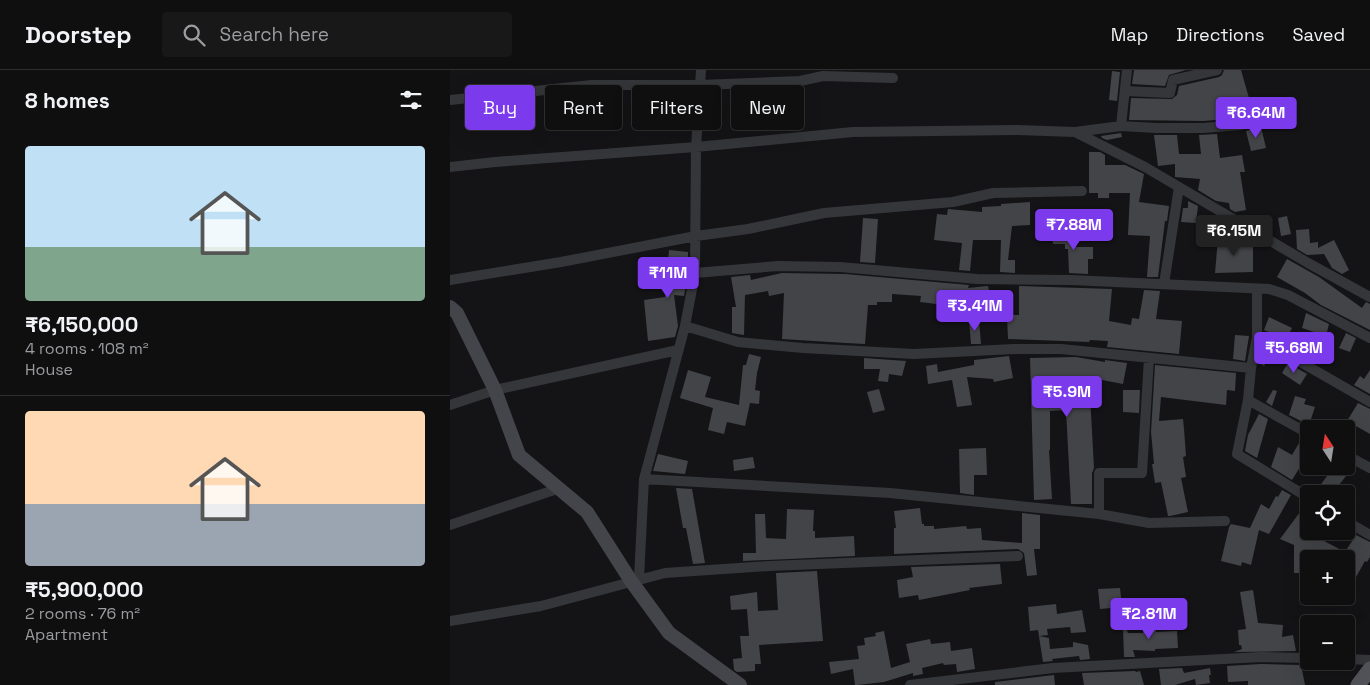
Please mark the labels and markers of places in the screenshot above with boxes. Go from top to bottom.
pin: ₹6.64M [1215,97,1297,139]
pin: ₹7.88M [1033,208,1115,251]
pin: ₹6.15M [1193,214,1275,257]
pin: ₹11M [638,256,698,299]
pin: ₹3.41M [934,290,1016,332]
pin: ₹5.68M [1253,332,1335,374]
pin: ₹5.9M [1032,376,1102,418]
pin: ₹2.81M [1108,598,1190,640]

